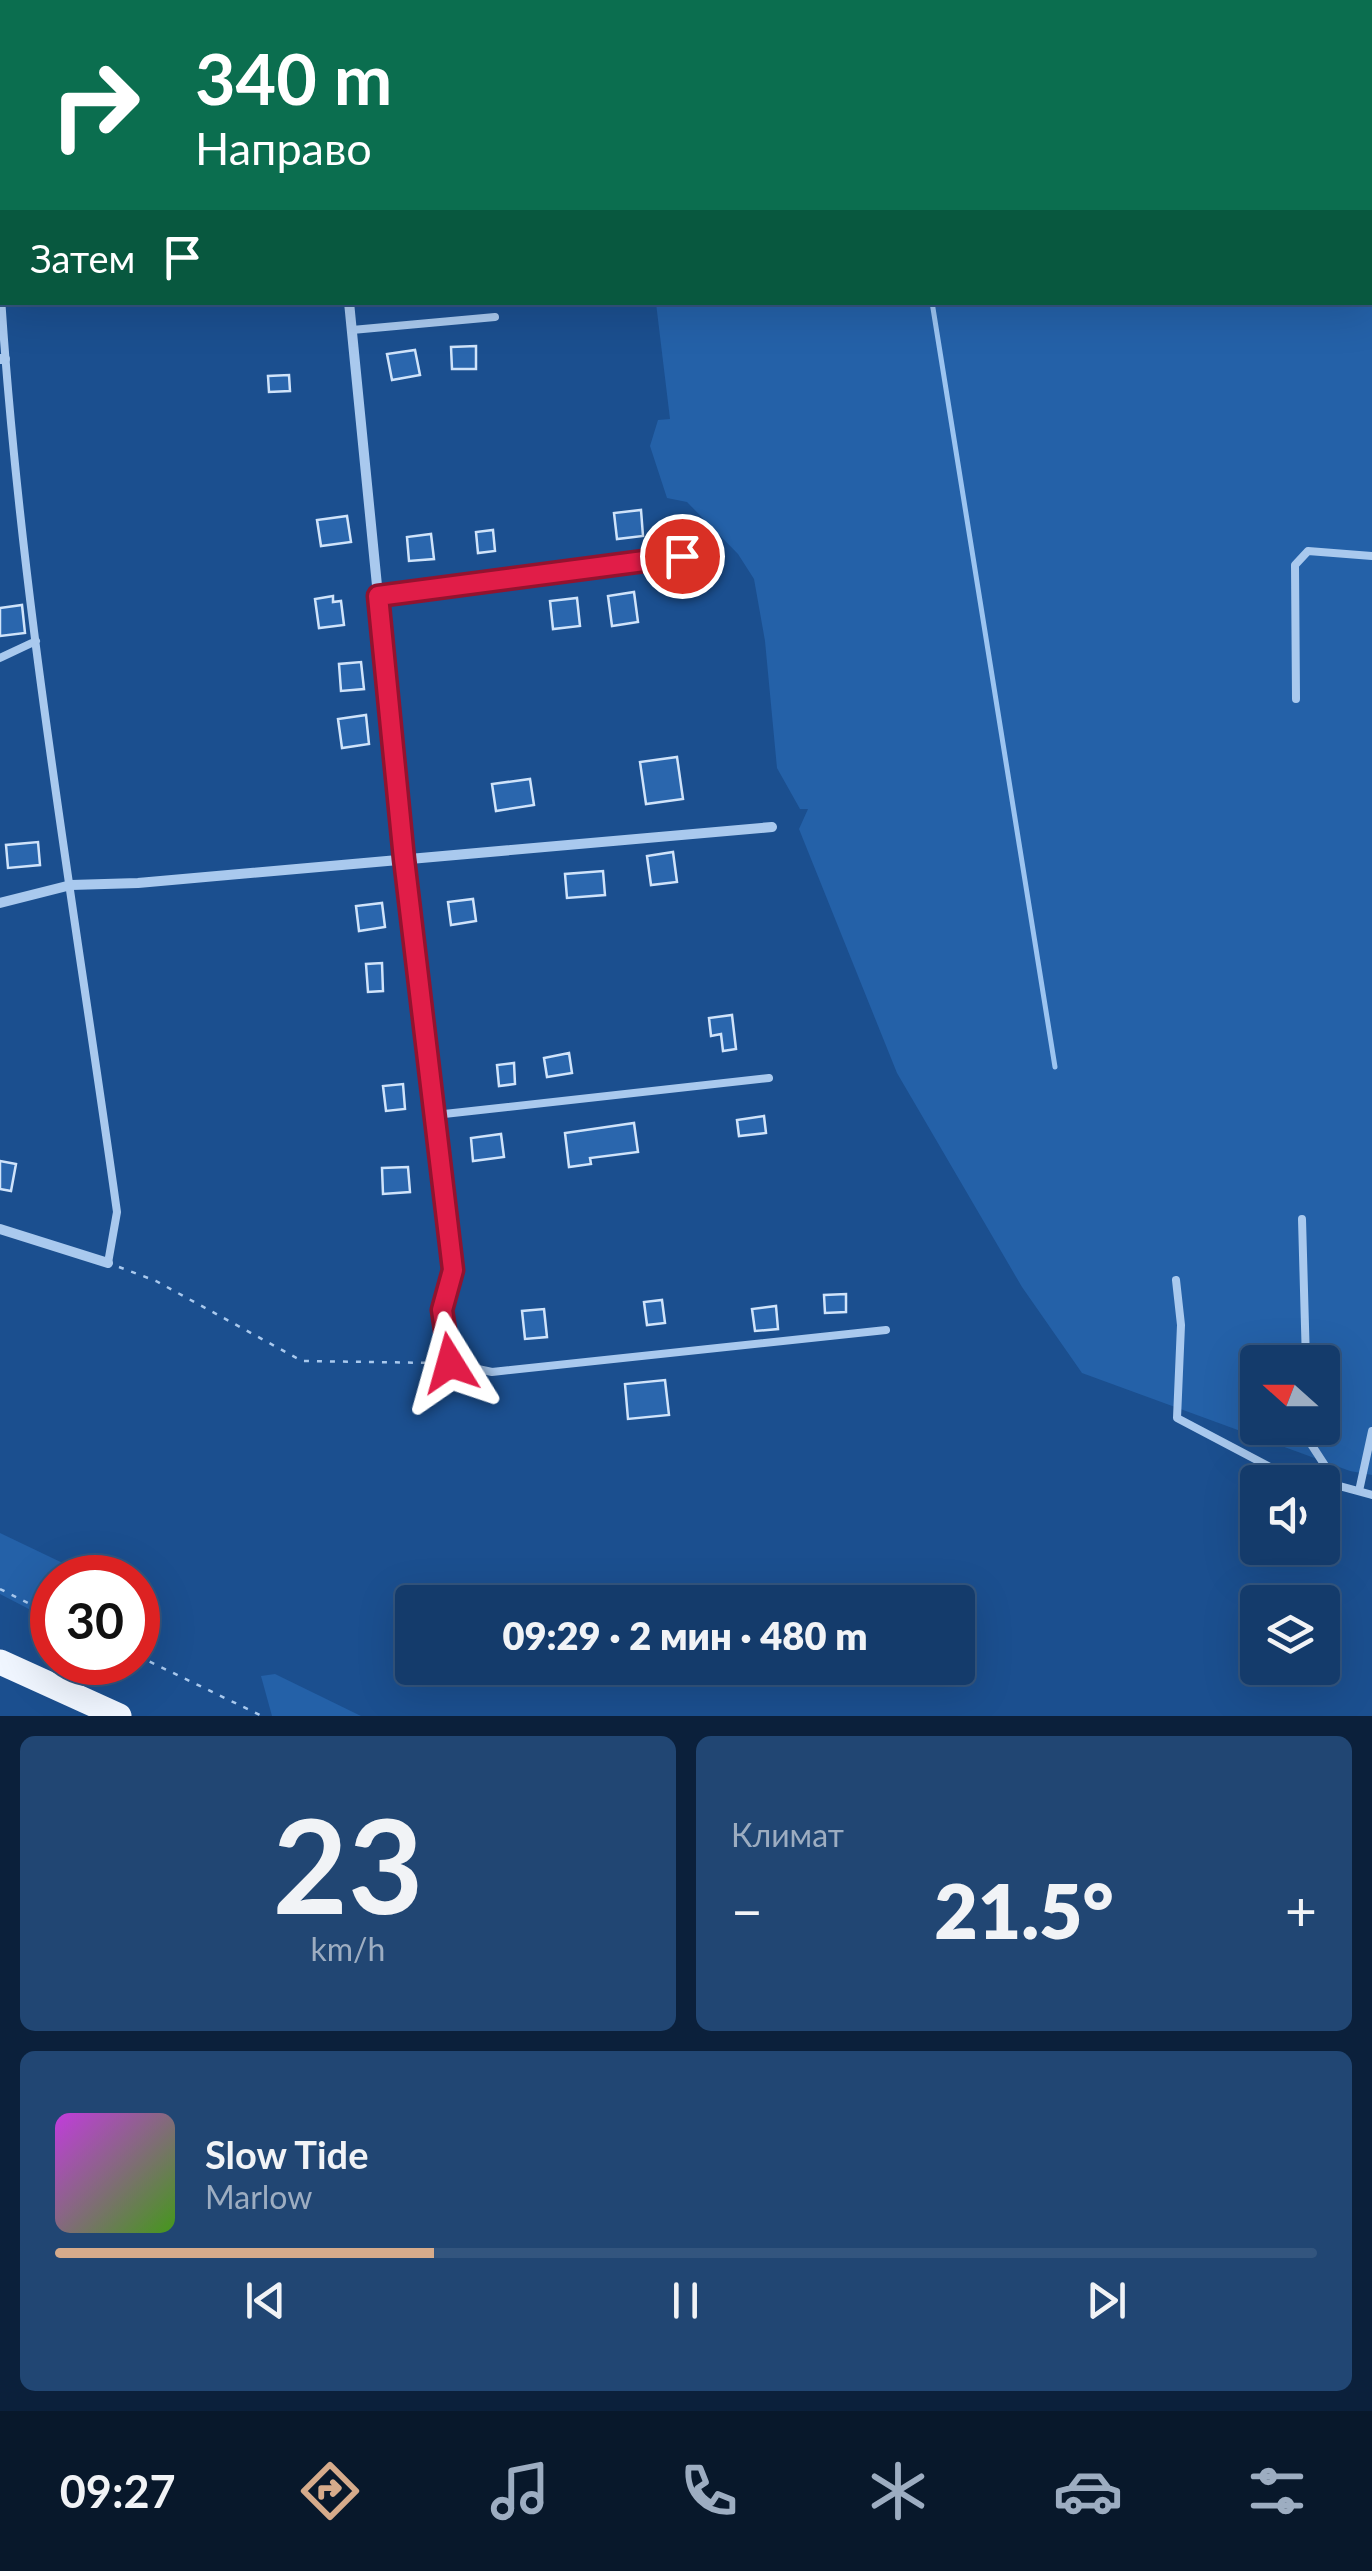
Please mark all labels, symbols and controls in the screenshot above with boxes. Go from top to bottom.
text: 340 m [195,36,392,120]
icon: right [30,40,160,170]
text: Направо [195,121,372,175]
icon: arrive [155,230,210,285]
text: Затем [30,235,135,281]
pin [640,514,725,599]
icon: arrive [655,529,710,584]
position arrow [398,1311,502,1415]
north arrow [1240,1345,1340,1445]
map controls [1240,1345,1340,1685]
button: sound [1240,1465,1340,1565]
speed limit sign: 30 [30,1555,160,1685]
button: layers [1240,1585,1340,1685]
text: 09:29 · 2 мин · 480 m [502,1612,868,1658]
text: 23 [273,1786,423,1942]
text: Климат [731,1815,844,1854]
text: 21.5° [934,1865,1114,1955]
text: − [731,1877,763,1943]
text: + [1285,1877,1317,1943]
text: km/h [311,1929,385,1968]
text: Slow Tide [205,2131,368,2177]
text: Marlow [205,2177,312,2216]
icon: previous [238,2273,293,2328]
icon: pause [658,2273,713,2328]
icon: next [1079,2273,1134,2328]
icon: directions [295,2456,365,2526]
icon: music [485,2456,555,2526]
icon: phone [674,2456,744,2526]
icon: climate [863,2456,933,2526]
icon: car [1053,2456,1123,2526]
icon: filters [1242,2456,1312,2526]
text: 09:27 [60,2464,176,2518]

